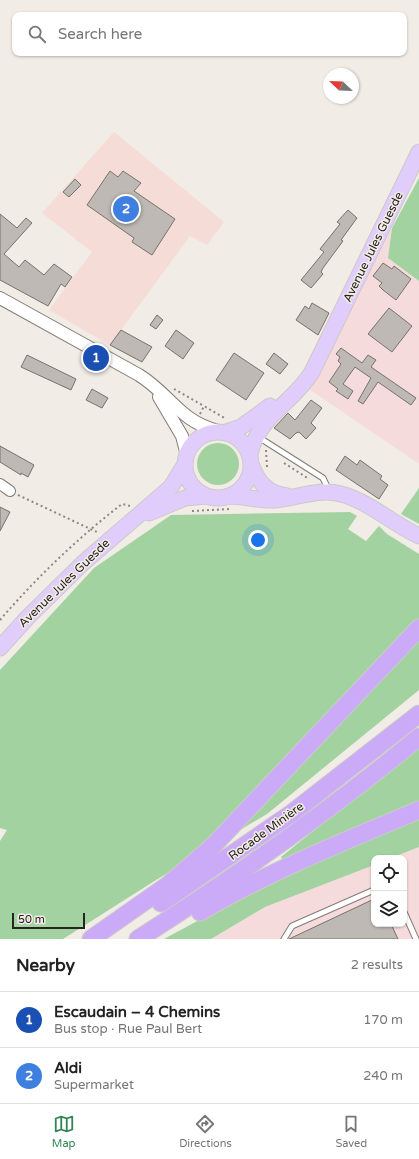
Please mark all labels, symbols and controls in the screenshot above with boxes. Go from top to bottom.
search box [12,12,407,56]
icon: search [26,23,48,45]
text: Search here [58,25,142,43]
north arrow [323,68,359,104]
street label: Avenue Jules Guesde [340,189,406,304]
pin: 2 [113,194,139,224]
pin: 1 [83,343,109,373]
your location [248,530,268,550]
street label: Avenue Jules Guesde [16,536,113,630]
street label: Rocade Minière [226,799,306,863]
map controls [371,855,407,927]
button: locate [371,855,407,891]
button: layers [371,891,407,927]
scale bar [12,911,85,930]
text: 50 m [18,913,45,926]
text: Nearby [16,955,75,976]
text: 2 results [351,957,403,973]
text: Escaudain – 4 Chemins [54,1003,220,1021]
text: 1 [25,1012,33,1028]
text: 170 m [363,1012,403,1028]
text: Bus stop · Rue Paul Bert [54,1021,202,1037]
text: Aldi [54,1059,82,1077]
text: 2 [25,1068,33,1084]
text: 240 m [363,1068,403,1084]
text: Supermarket [54,1077,134,1093]
tab: Map [52,1113,76,1150]
tab: Directions [179,1113,232,1150]
tab: Saved [335,1113,367,1150]

